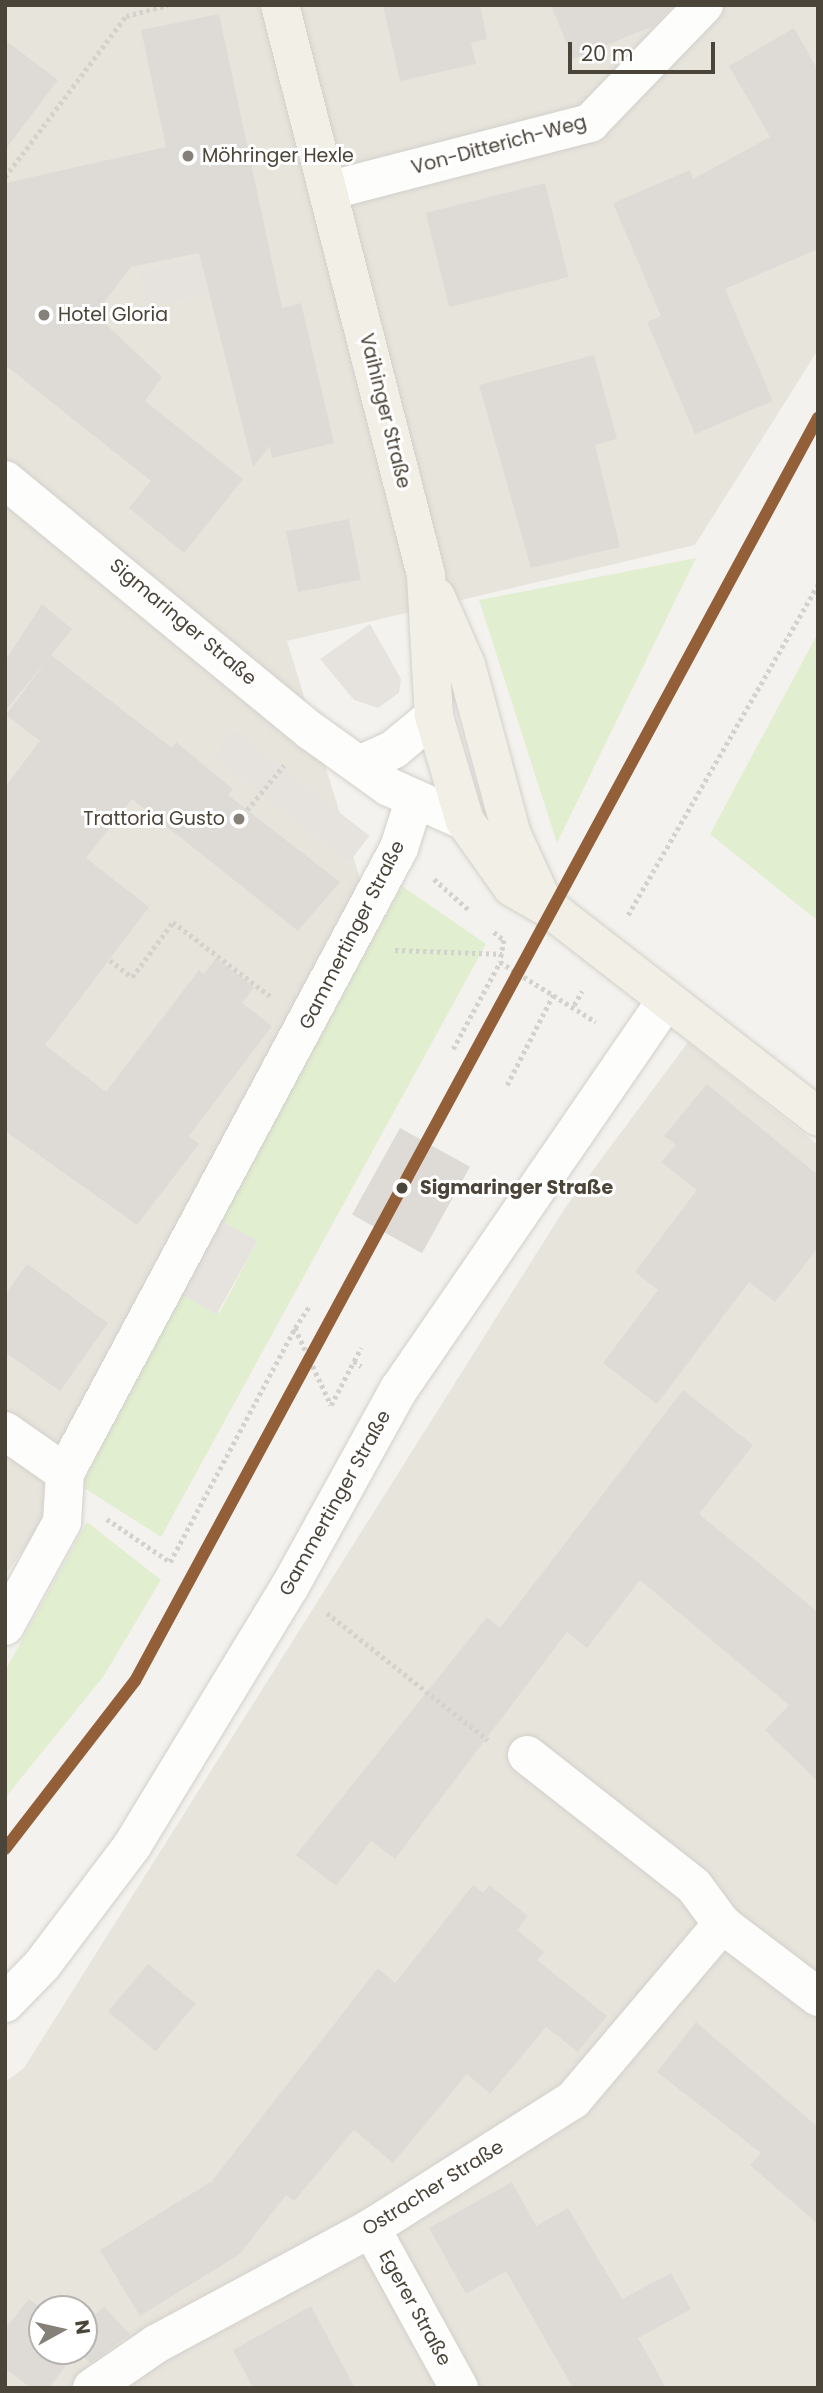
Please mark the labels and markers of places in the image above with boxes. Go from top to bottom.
place label: Möhringer Hexle [202,145,354,167]
marker: Möhringer Hexle [180,148,196,164]
place label: Hotel Gloria [58,304,168,326]
marker: Hotel Gloria [36,307,52,323]
place label: Trattoria Gusto [83,808,225,830]
marker: Trattoria Gusto [231,811,247,827]
marker: Sigmaringer Straße [390,1176,414,1200]
place label: Sigmaringer Straße [420,1177,613,1199]

